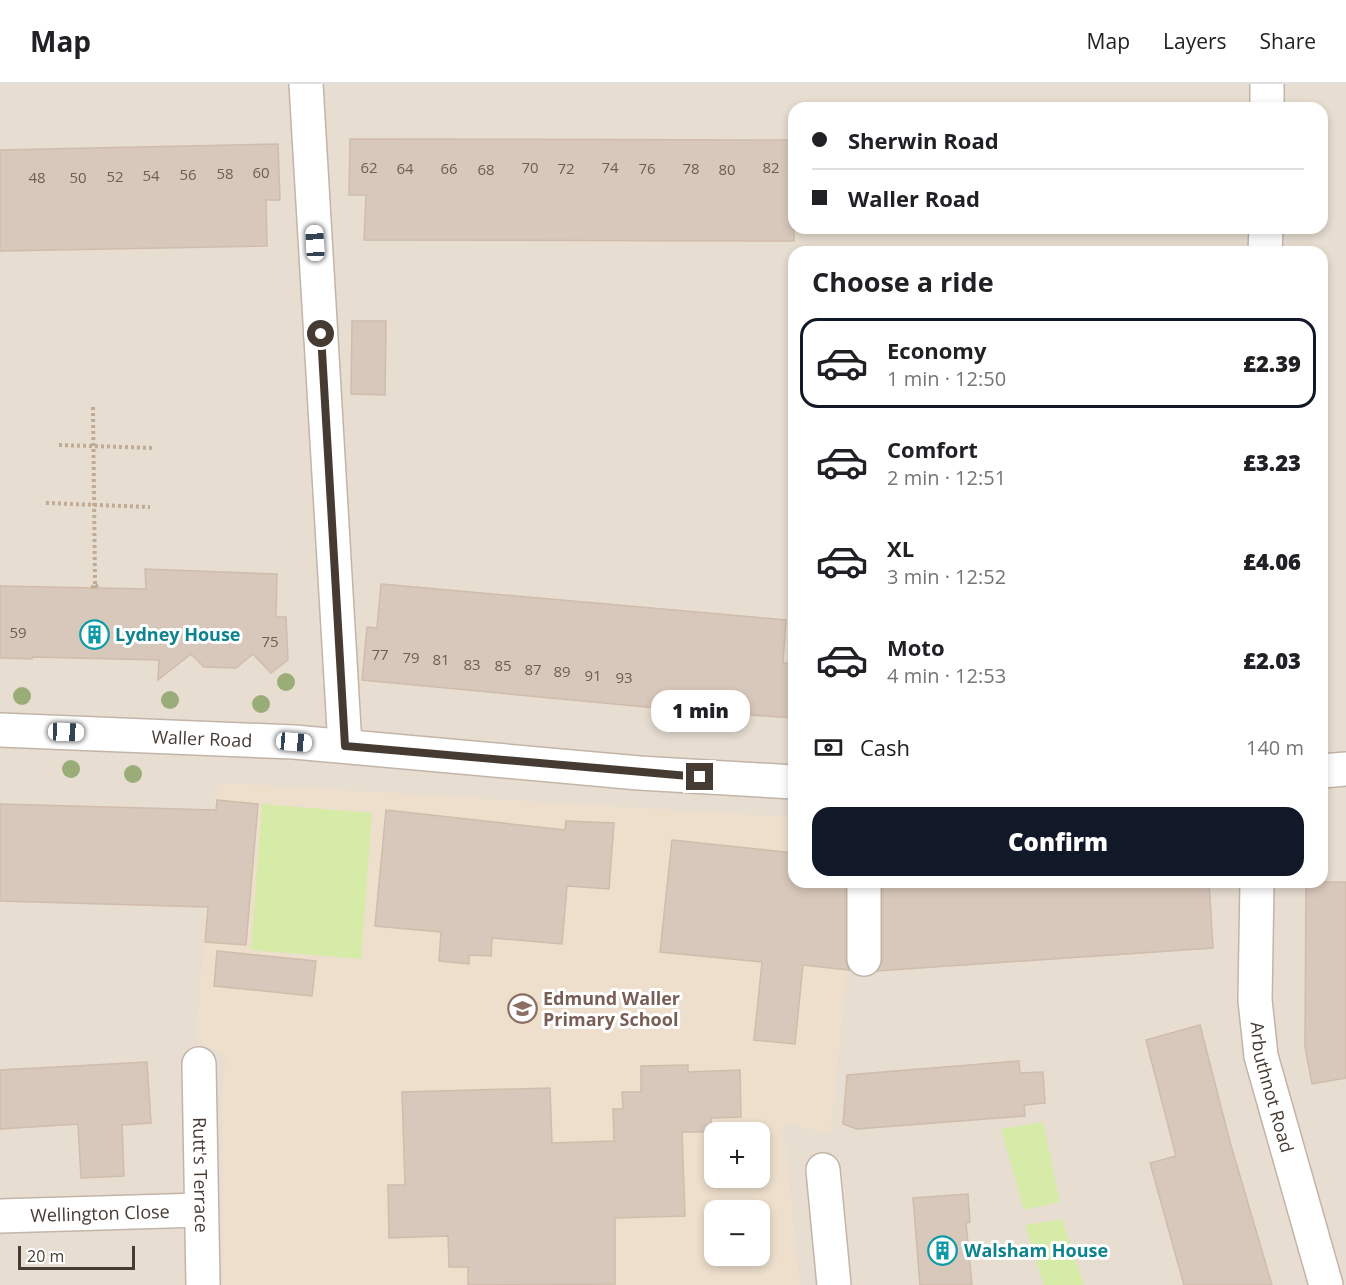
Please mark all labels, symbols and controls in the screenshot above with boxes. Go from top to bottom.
text: Map [30,22,91,60]
text: Map [1087,27,1130,55]
text: Layers [1163,27,1227,55]
text: Share [1260,27,1316,55]
text: Sherwin Road [848,125,999,155]
house number: 62 [360,157,378,177]
house number: 70 [521,157,539,177]
house number: 74 [601,157,619,177]
house number: 82 [762,157,780,177]
house number: 64 [396,158,414,178]
house number: 66 [440,158,458,178]
house number: 72 [557,158,575,178]
house number: 76 [638,158,656,178]
house number: 78 [682,158,700,178]
house number: 68 [477,159,495,179]
house number: 80 [718,159,736,179]
house number: 60 [252,162,270,182]
house number: 58 [216,163,234,183]
house number: 56 [179,164,197,184]
house number: 54 [142,165,160,185]
house number: 52 [106,166,124,186]
house number: 48 [28,167,46,187]
house number: 50 [69,167,87,187]
text: Waller Road [848,183,980,213]
car [305,225,325,261]
text: Choose a ride [812,263,994,300]
route start [307,320,334,347]
text: Economy [887,335,986,365]
icon: car [815,336,869,390]
text: £2.39 [1243,348,1301,378]
text: 1 min · 12:50 [887,365,1006,392]
text: Comfort [887,434,978,464]
icon: car [815,435,869,489]
text: £3.23 [1243,447,1301,477]
text: 2 min · 12:51 [887,464,1006,491]
text: XL [887,533,914,563]
icon: car [815,534,869,588]
text: £4.06 [1243,546,1301,576]
text: 3 min · 12:52 [887,563,1006,590]
building icon: Lydney House [78,618,110,650]
house number: 59 [9,622,27,642]
place label: Lydney House [115,622,241,646]
house number: 75 [261,631,279,651]
text: Moto [887,632,945,662]
icon: car [815,633,869,687]
house number: 77 [371,644,389,664]
text: £2.03 [1243,645,1301,675]
house number: 79 [402,647,420,667]
house number: 81 [432,649,450,669]
house number: 83 [463,654,481,674]
house number: 85 [494,655,512,675]
house number: 87 [524,659,542,679]
house number: 89 [553,661,571,681]
text: 4 min · 12:53 [887,662,1006,689]
house number: 91 [584,665,602,685]
house number: 93 [615,667,633,687]
callout: 1 min [650,690,750,732]
text: 1 min [672,697,729,724]
car [48,722,84,742]
street label: Waller Road [151,724,253,752]
car [275,731,313,753]
icon: cash [812,731,845,764]
text: Cash [860,732,910,762]
text: 140 m [1246,734,1304,761]
route end [686,763,713,790]
button: Confirm [812,807,1304,876]
place label: Edmund Waller Primary School [543,986,680,1031]
school or university icon: Edmund Waller Primary School [506,992,538,1024]
street label: Arbuthnot Road [1245,1020,1300,1155]
street label: Rutt's Terrace [188,1117,214,1233]
map controls [704,1122,770,1266]
button: + [704,1122,770,1188]
street label: Wellington Close [30,1199,170,1227]
button: − [704,1200,770,1266]
building icon: Walsham House [927,1234,959,1266]
place label: Walsham House [964,1238,1108,1262]
scale bar [18,1243,135,1270]
text: 20 m [27,1245,64,1267]

